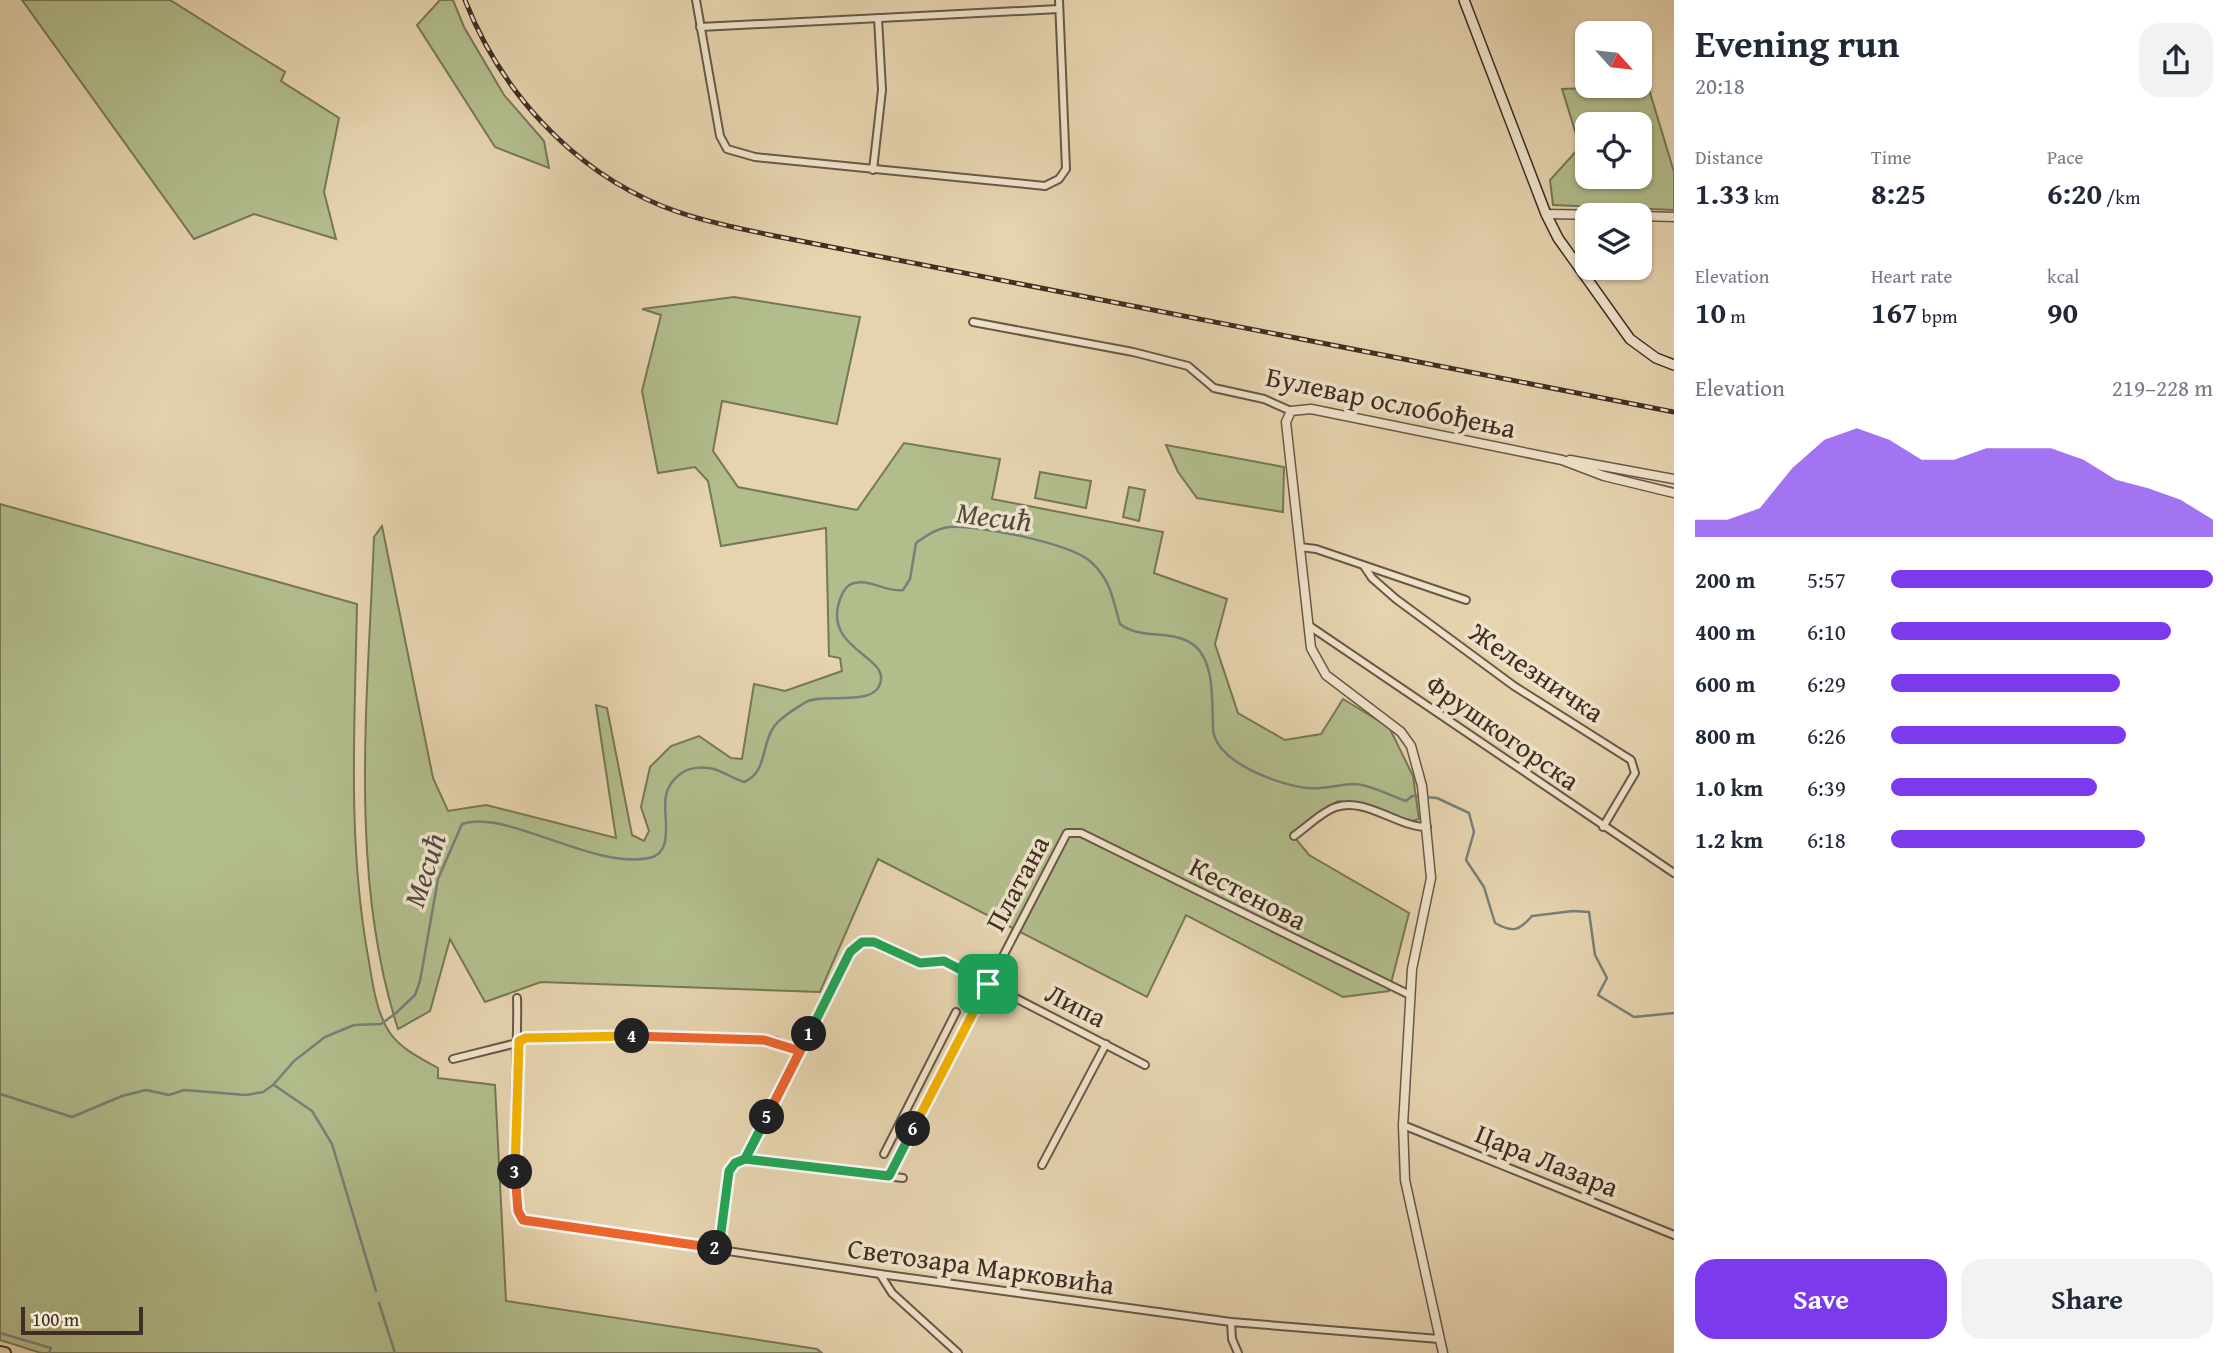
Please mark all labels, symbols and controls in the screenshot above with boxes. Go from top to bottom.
text: Evening run [1695,15,1899,71]
north arrow [1575,21,1652,98]
map controls [1575,21,1652,280]
button: share [2139,23,2213,97]
text: 20:18 [1695,69,1745,102]
button: locate [1575,112,1652,189]
text: Distance [1695,143,1763,171]
text: Time [1871,143,1911,171]
text: Pace [2047,143,2084,171]
text: 1.33 [1695,171,1750,215]
text: 8:25 [1871,171,1926,215]
text: 6:20 [2047,171,2102,215]
text: km [1750,183,1779,211]
text: /km [2102,183,2140,211]
button: layers [1575,203,1652,280]
text: Elevation [1695,262,1769,290]
text: Heart rate [1871,262,1952,290]
text: kcal [2047,262,2079,290]
text: 10 [1695,290,1726,334]
text: 167 [1871,290,1918,334]
text: 90 [2047,290,2078,334]
text: m [1726,302,1746,330]
text: bpm [1918,302,1957,330]
street label: Булевар ослобођења [1262,355,1520,448]
text: Elevation [1695,371,1785,404]
text: 219–228 m [2112,371,2213,404]
water label: Месић [954,490,1034,542]
text: 200 m [1695,563,1756,596]
text: 5:57 [1807,563,1846,596]
street label: Железничка [1461,611,1613,732]
text: 400 m [1695,615,1756,648]
text: 6:10 [1807,615,1846,648]
street label: Фрушкогорска [1418,663,1589,800]
text: 600 m [1695,667,1756,700]
text: 6:29 [1807,667,1846,700]
text: 800 m [1695,719,1756,752]
text: 6:26 [1807,719,1846,752]
text: 1.0 km [1695,771,1763,804]
text: 6:39 [1807,771,1846,804]
text: 1.2 km [1695,823,1763,856]
text: 6:18 [1807,823,1846,856]
water label: Месић [391,827,457,913]
street label: Платана [974,827,1059,938]
street label: Кестенова [1182,845,1315,940]
pin [958,954,1018,1014]
icon: arrive [969,965,1007,1003]
street label: Липа [1039,972,1114,1038]
pin: 1 [792,1016,826,1052]
pin: 4 [614,1018,650,1054]
text: 1 [804,1019,813,1047]
text: 4 [627,1021,636,1049]
pin: 5 [750,1100,784,1134]
text: 5 [762,1102,771,1130]
pin: 6 [895,1112,930,1146]
street label: Цара Лазара [1469,1112,1625,1207]
text: 6 [908,1114,917,1142]
pin: 3 [498,1154,532,1190]
text: 3 [510,1157,519,1185]
street label: Светозара Марковића [845,1227,1118,1305]
pin: 2 [698,1230,732,1266]
text: 2 [710,1233,719,1261]
button: Save [1695,1259,1947,1339]
button: Share [1961,1259,2213,1339]
scale bar [21,1304,144,1336]
text: 100 m [32,1305,79,1333]

